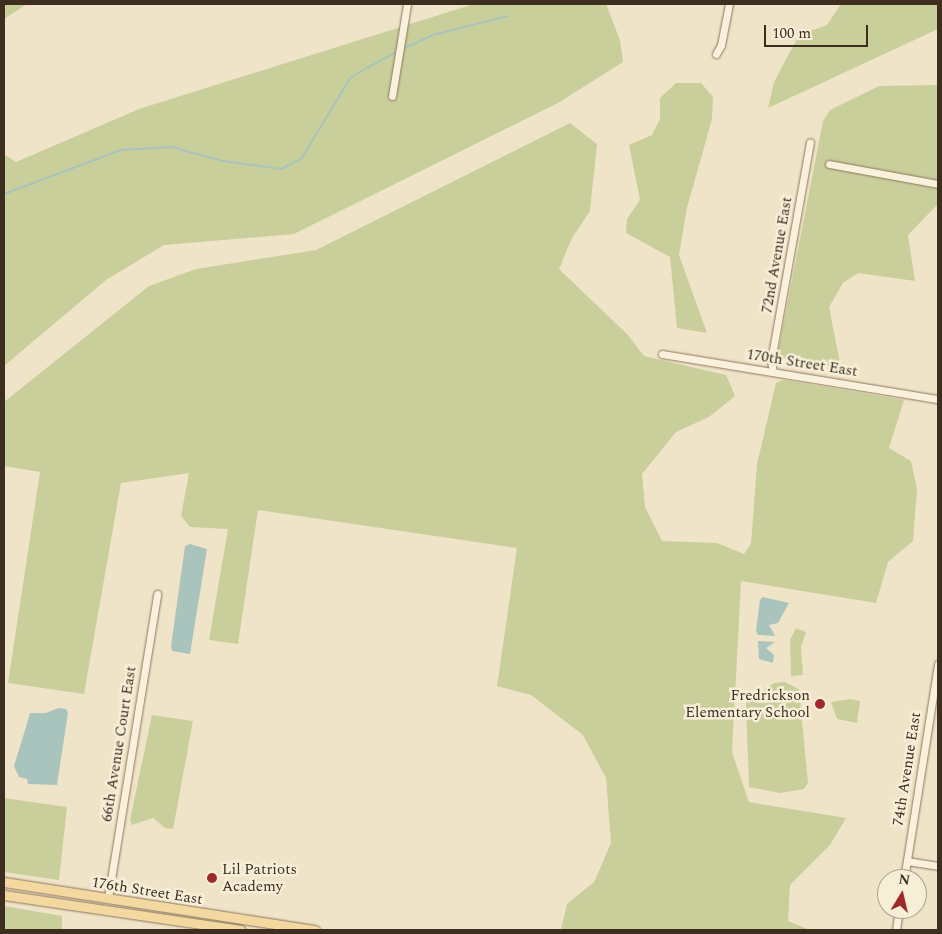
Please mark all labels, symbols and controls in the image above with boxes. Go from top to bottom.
scale bar [767,15,871,47]
text: 100 m [772,22,811,45]
street label: 72nd Avenue East [758,195,796,315]
street label: 170th Street East [745,345,859,381]
street label: 66th Avenue Court East [98,665,140,823]
place label: Fredrickson Elementary School [685,686,810,721]
marker: Fredrickson Elementary School [814,698,826,710]
street label: 74th Avenue East [889,711,925,827]
place label: Lil Patriots Academy [222,860,297,895]
text: N [897,868,912,891]
north arrow [877,869,927,919]
marker: Lil Patriots Academy [206,872,218,884]
street label: 176th Street East [90,873,204,909]

